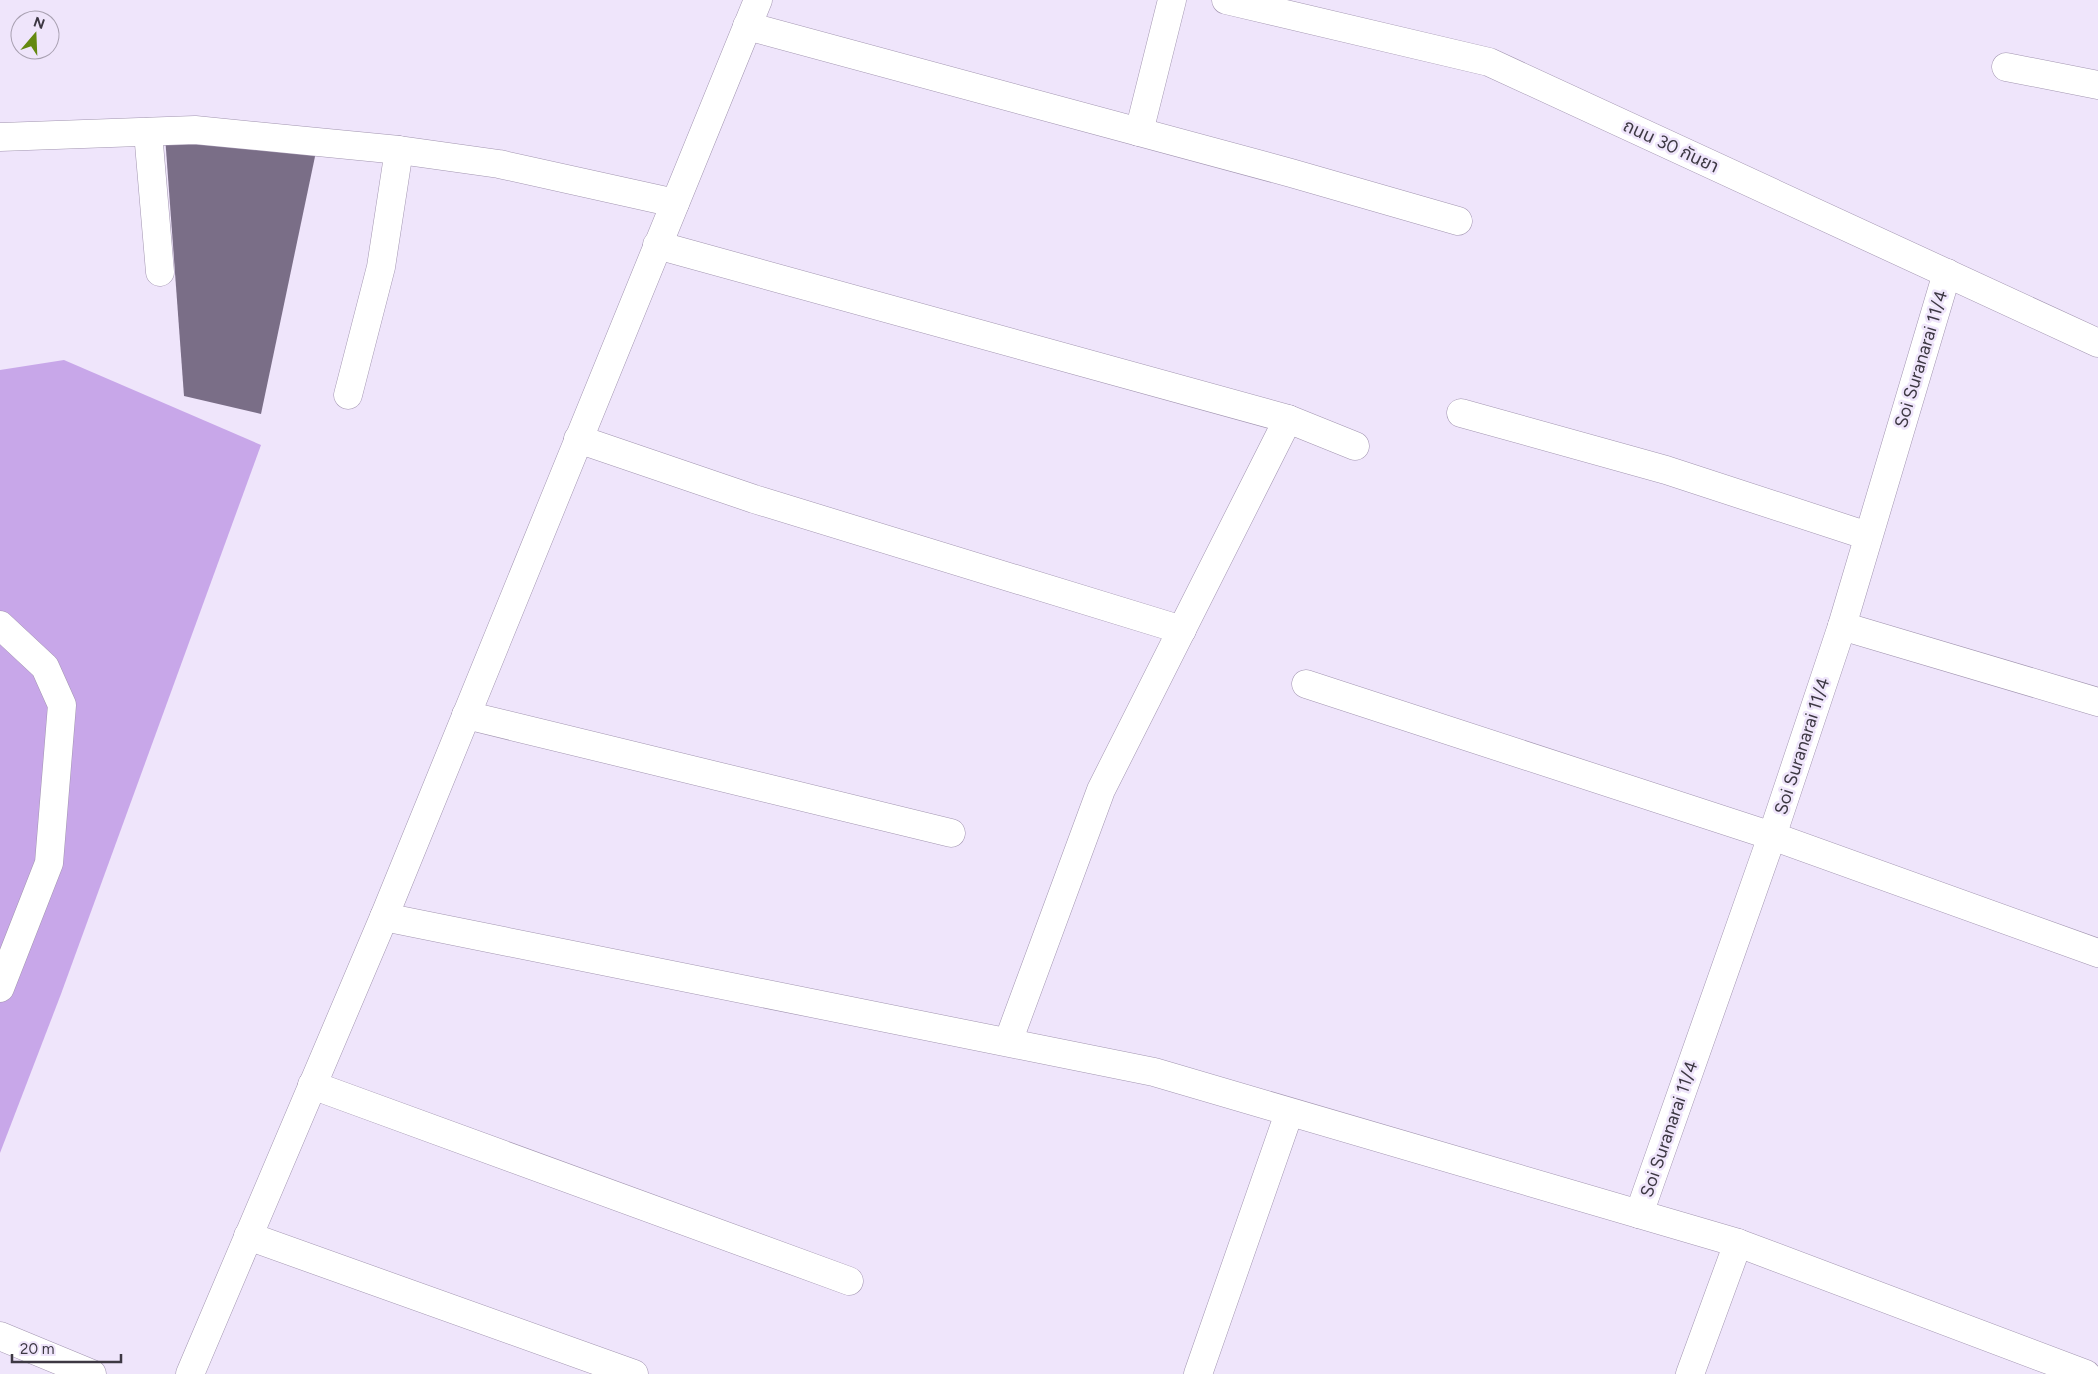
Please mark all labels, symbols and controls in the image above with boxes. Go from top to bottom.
north arrow [10,10,60,60]
text: N [31,13,47,33]
street label: ถนน 30 กันยา [1620,114,1722,178]
street label: Soi Suranarai 11/4 [1890,288,1952,430]
street label: Soi Suranarai 11/4 [1769,675,1835,817]
street label: Soi Suranarai 11/4 [1635,1058,1703,1200]
scale bar [12,1332,121,1364]
text: 20 m [20,1340,54,1358]

